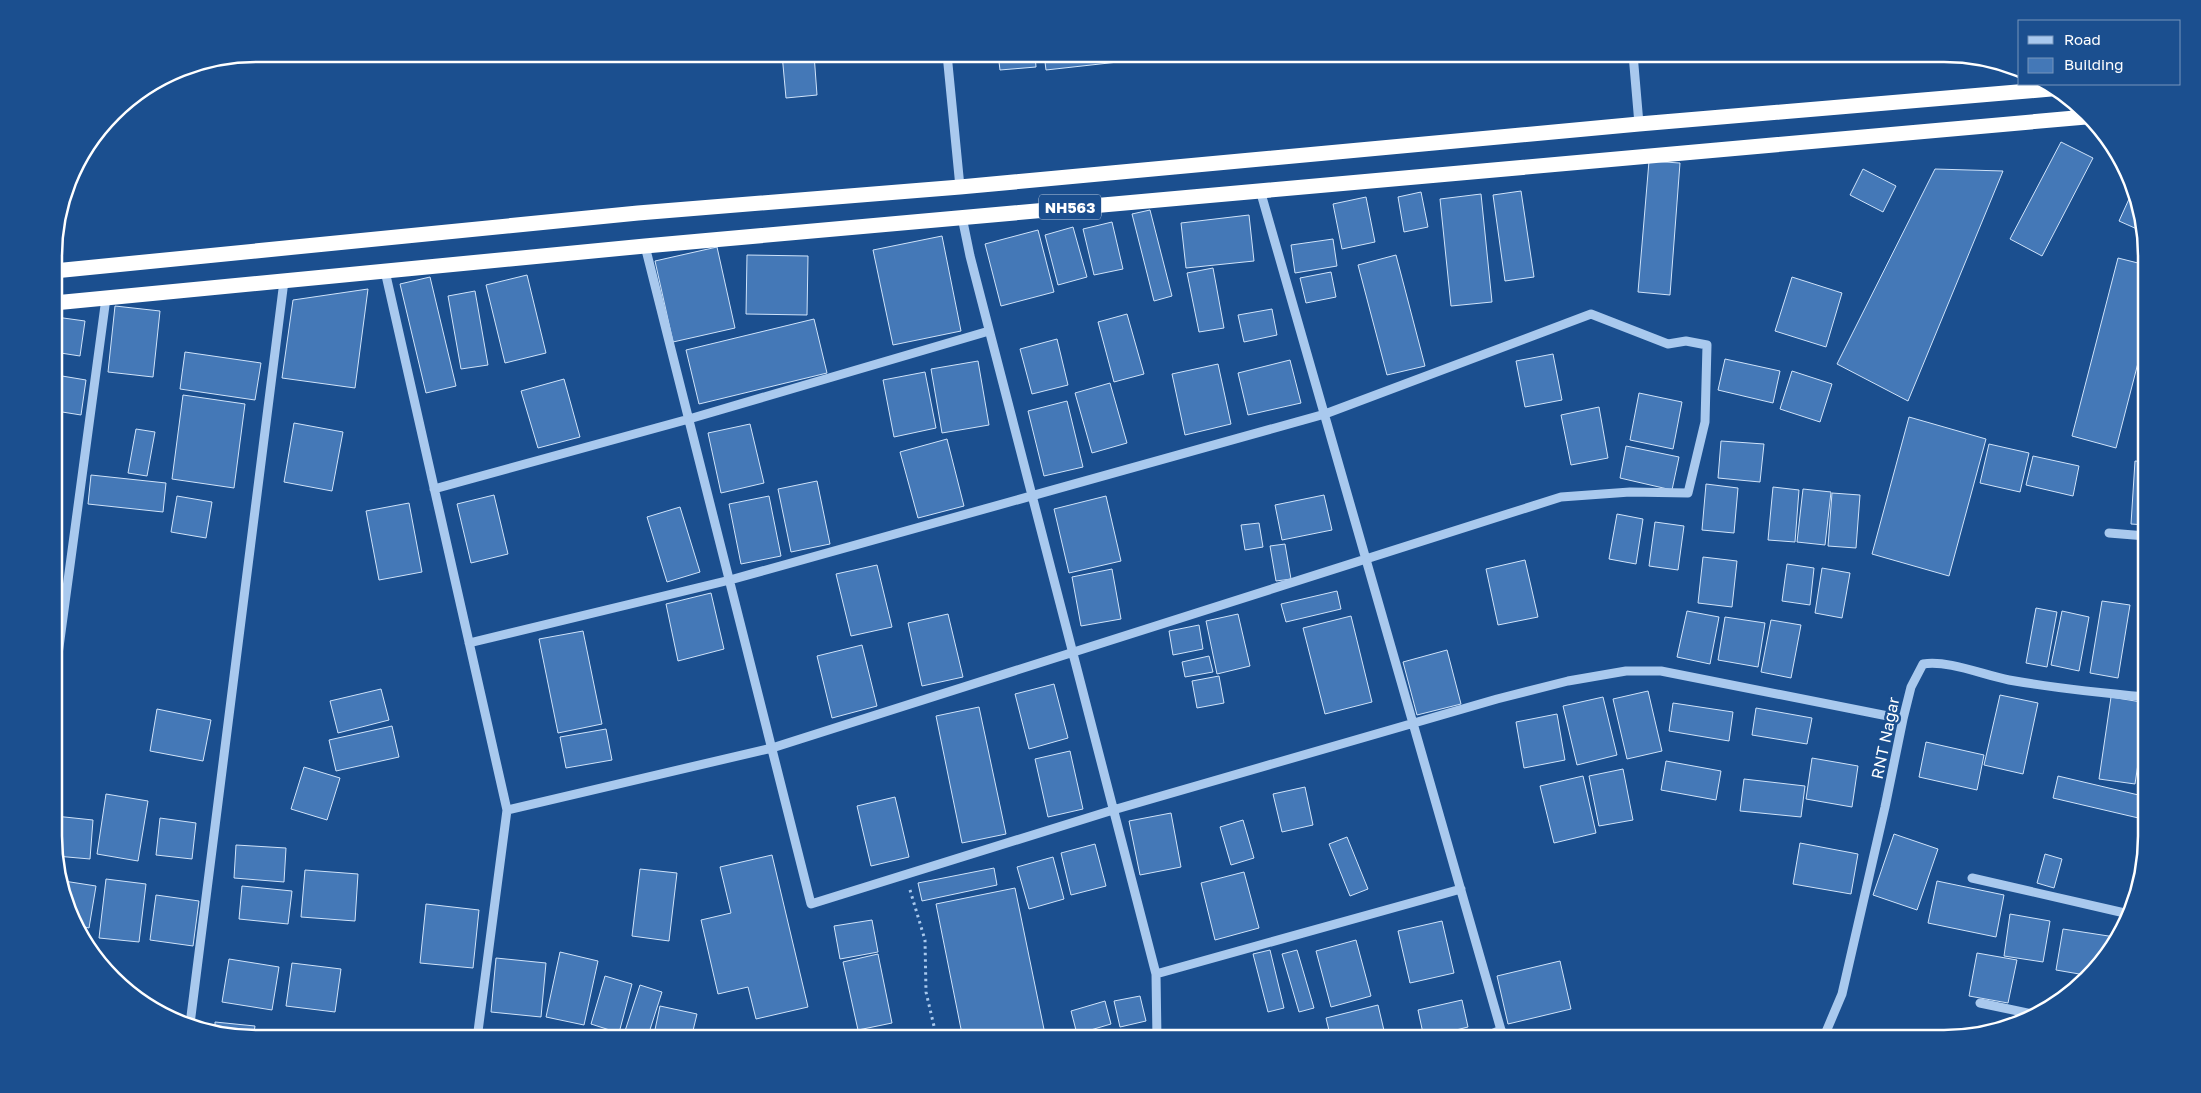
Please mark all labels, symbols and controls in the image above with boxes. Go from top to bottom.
legend [2018,20,2181,85]
text: Road [2064,30,2101,48]
text: Building [2064,55,2124,73]
road number: NH563 [1039,194,1101,220]
street label: RNT Nagar [1867,695,1903,781]

